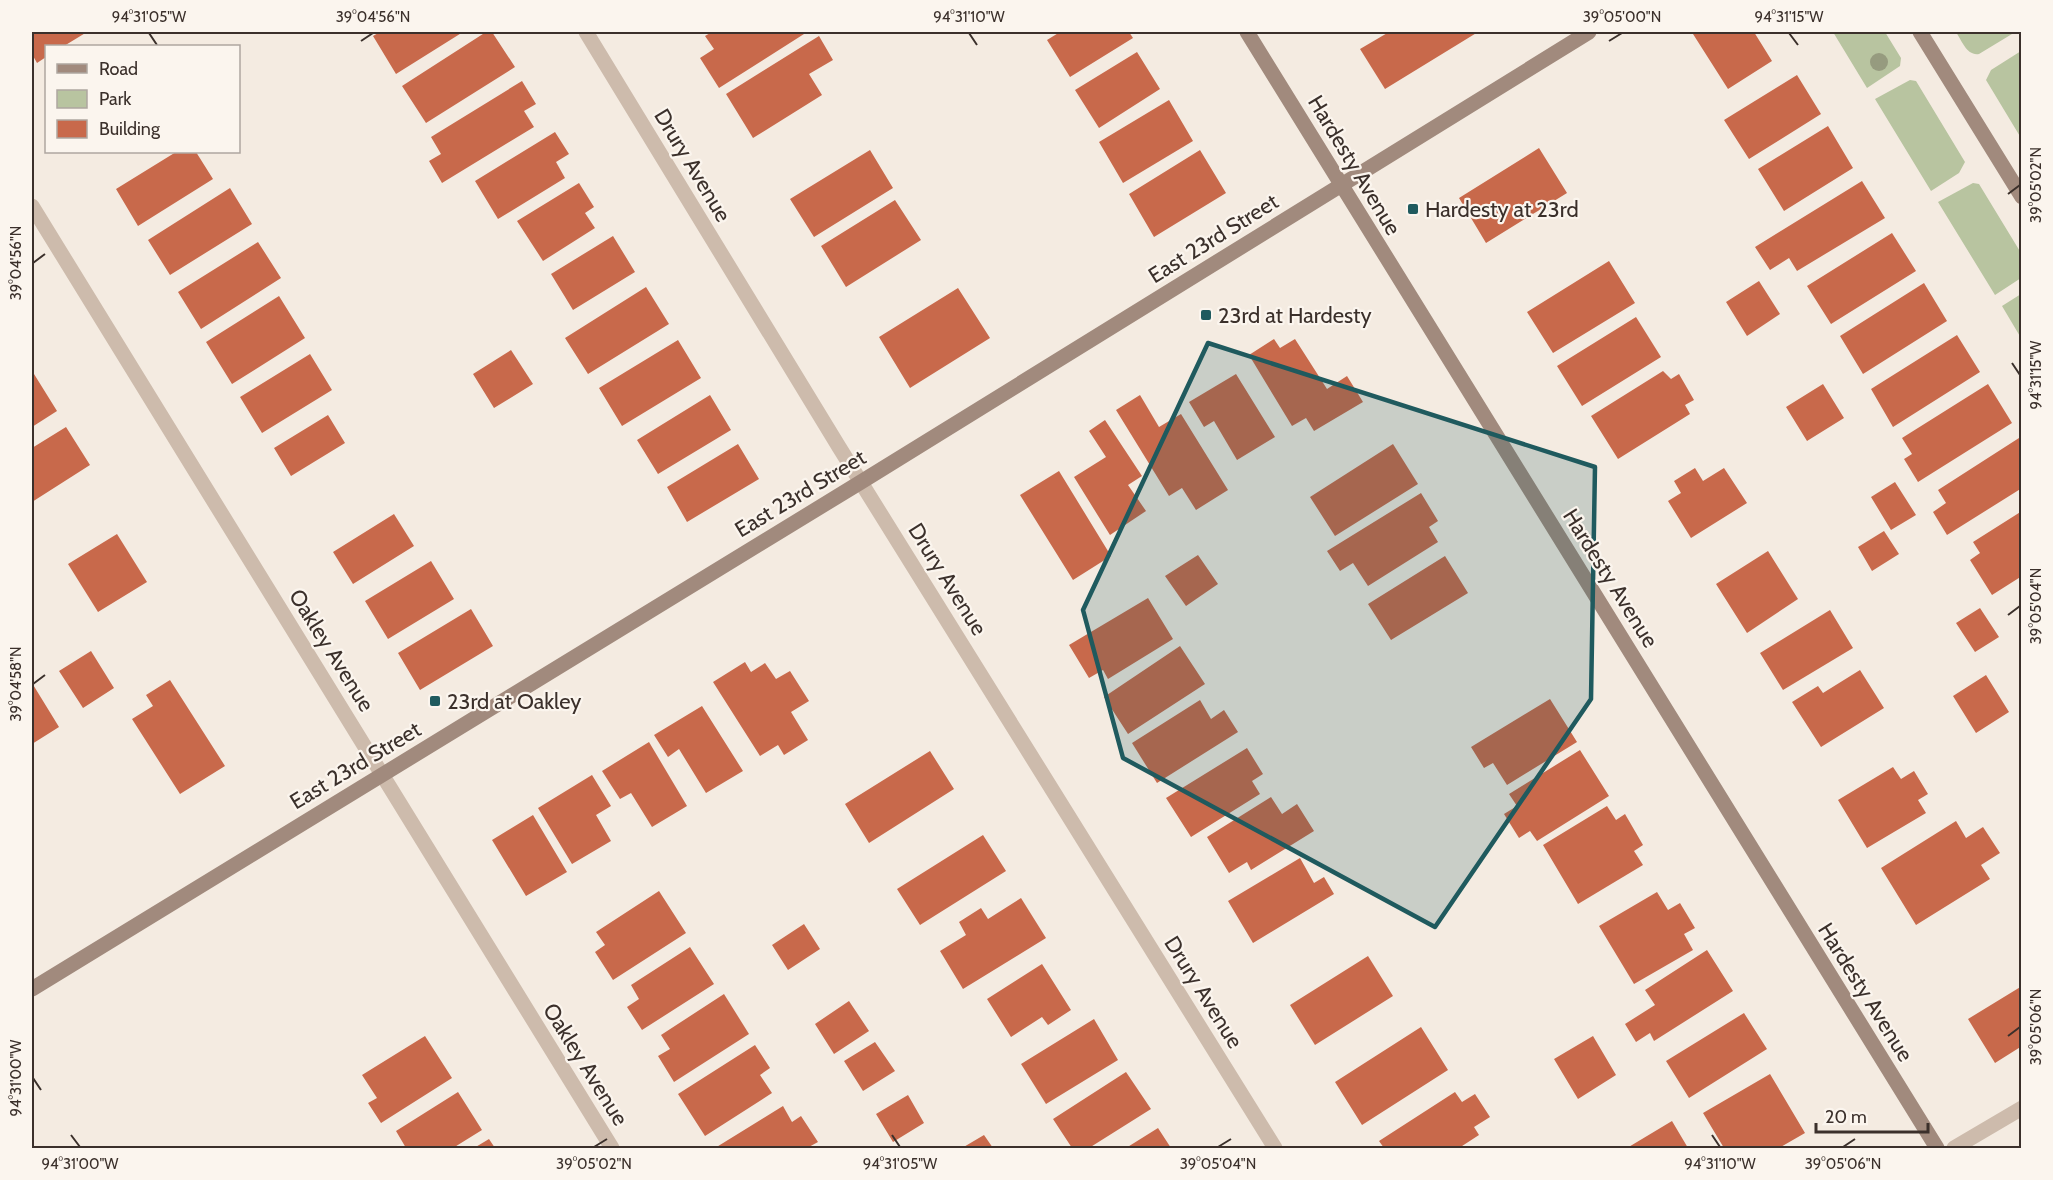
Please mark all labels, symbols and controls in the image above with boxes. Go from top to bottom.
text: 94°31'05"W [112,8,187,26]
text: 39°04'56"N [336,8,410,26]
text: 94°31'10"W [933,8,1005,26]
text: 39°05'00"N [1583,8,1661,26]
text: 94°31'15"W [1755,8,1824,26]
legend [45,45,240,153]
text: Road [99,58,138,80]
text: Park [99,88,132,110]
street label: Hardesty Avenue [1302,90,1407,240]
street label: Drury Avenue [648,104,737,227]
text: Building [99,118,161,140]
text: 39°05'02"N [2027,147,2045,223]
street label: East 23rd Street [1143,187,1284,289]
place label: Hardesty at 23rd [1425,196,1579,223]
marker: Hardesty at 23rd [1406,202,1420,216]
text: 39°04'56"N [7,226,25,300]
place label: 23rd at Hardesty [1218,302,1372,329]
marker: 23rd at Hardesty [1199,308,1213,322]
text: 94°31'15"W [2027,340,2045,410]
street label: East 23rd Street [730,443,871,543]
street label: Hardesty Avenue [1557,504,1664,653]
street label: Drury Avenue [902,518,993,640]
text: 39°05'04"N [2027,568,2045,644]
street label: Oakley Avenue [283,584,380,716]
text: 39°04'58"N [7,646,25,722]
place label: 23rd at Oakley [447,688,581,715]
marker: 23rd at Oakley [428,694,442,708]
street label: East 23rd Street [285,715,426,815]
street label: Hardesty Avenue [1812,918,1919,1067]
street label: Drury Avenue [1158,931,1249,1053]
text: 39°05'06"N [2027,989,2045,1065]
street label: Oakley Avenue [537,998,634,1130]
text: 94°31'00"W [7,1039,25,1116]
scale bar [1816,1096,1928,1134]
text: 20 m [1825,1106,1867,1128]
text: 94°31'00"W [42,1155,119,1173]
text: 39°05'02"N [556,1155,632,1173]
text: 94°31'05"W [863,1155,938,1173]
text: 39°05'04"N [1180,1155,1256,1173]
text: 94°31'10"W [1684,1155,1756,1173]
text: 39°05'06"N [1805,1155,1881,1173]

